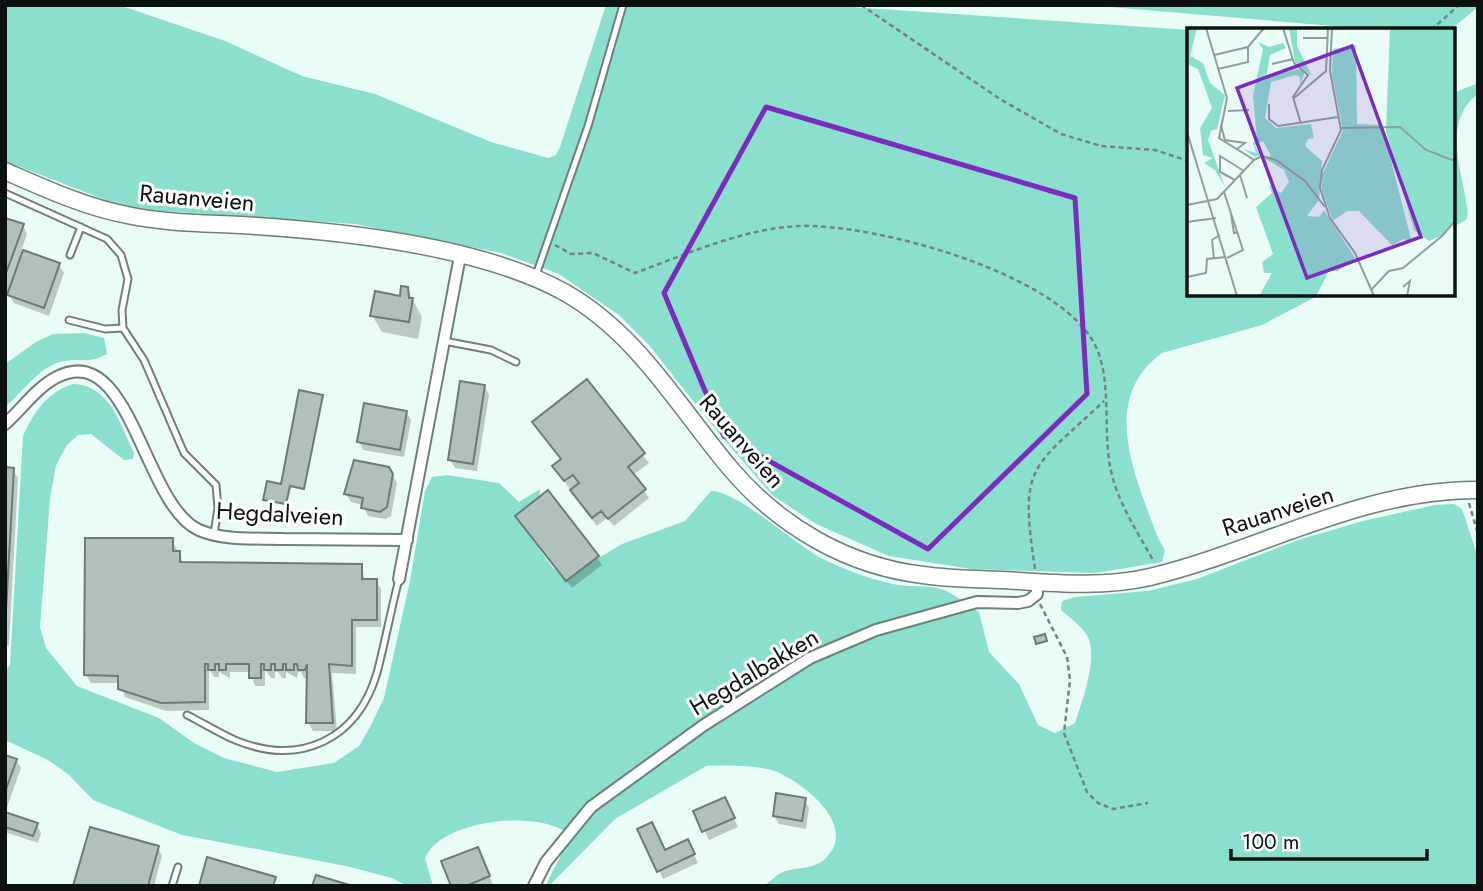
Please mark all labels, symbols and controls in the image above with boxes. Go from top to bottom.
inset map [1187,28,1455,296]
street label: Rauanveien [138,175,256,220]
street label: Rauanveien [691,386,793,496]
street label: Rauanveien [1218,476,1338,545]
street label: Hegdalveien [215,493,345,534]
street label: Hegdalbakken [683,619,825,724]
scale bar [1231,818,1427,862]
text: 100 m [1242,827,1299,857]

